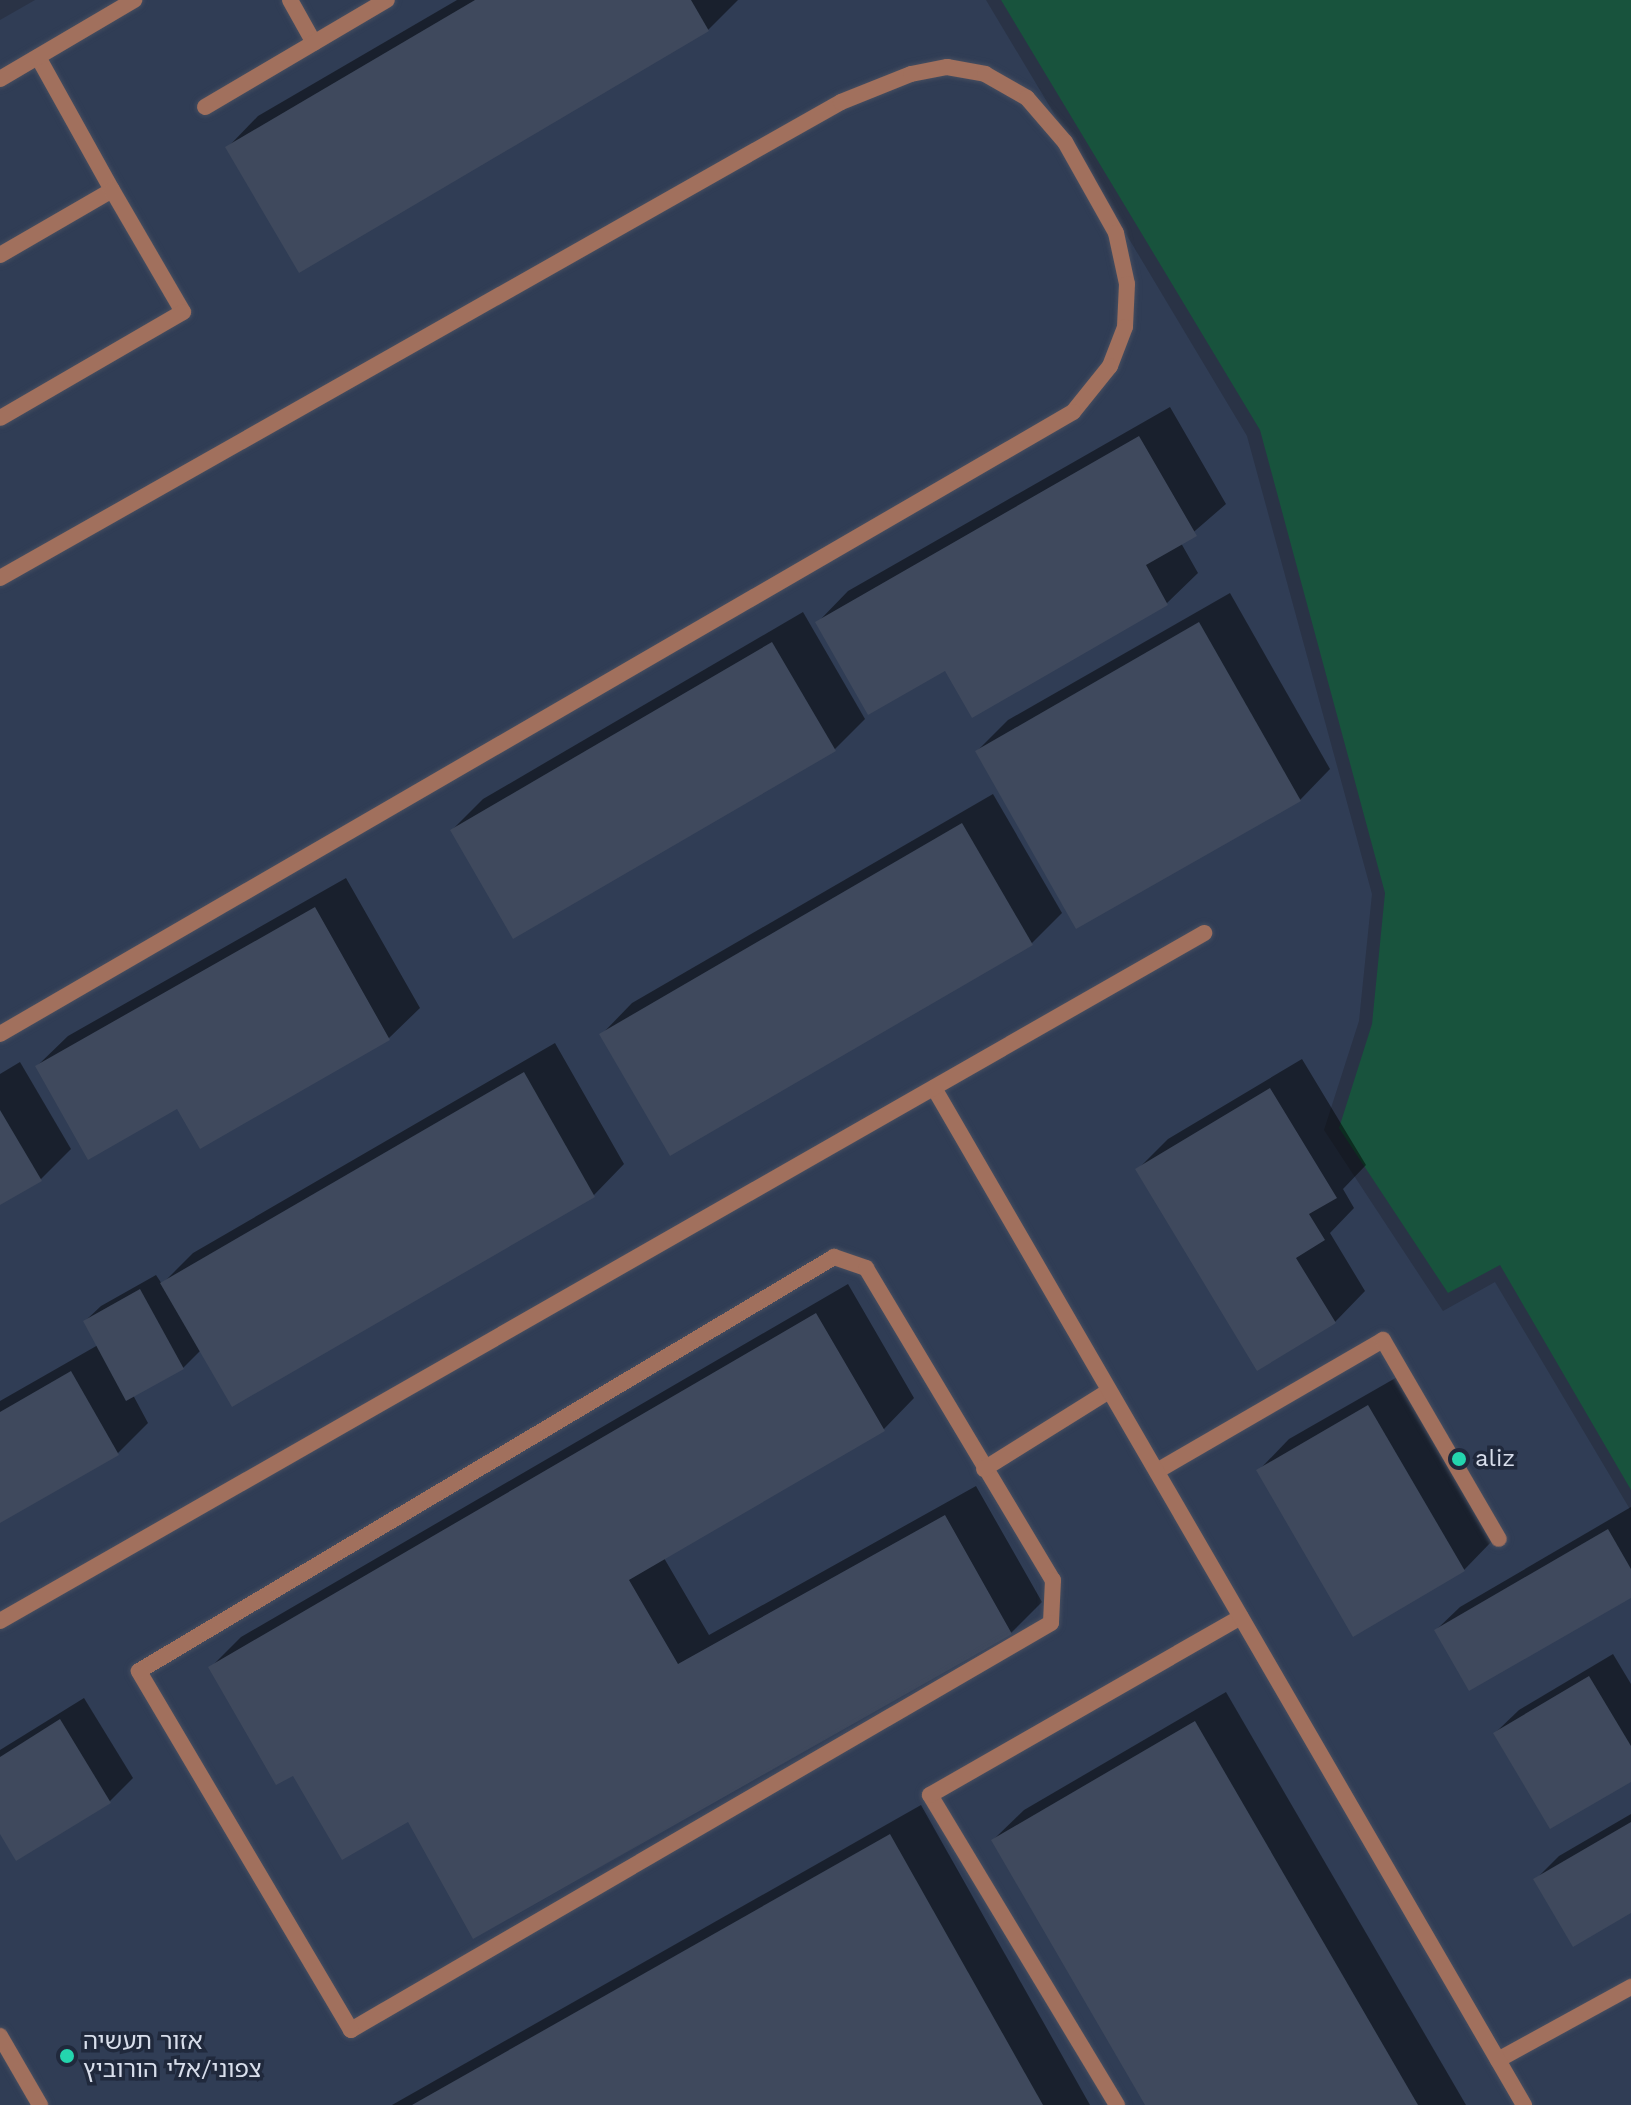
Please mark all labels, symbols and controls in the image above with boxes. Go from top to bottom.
place label: aliz [1475,1445,1515,1473]
marker: aliz [1450,1450,1468,1468]
place label: אזור תעשיה צפוני/אלי הורוביץ [83,2028,262,2084]
marker: אזור תעשיה צפוני/אלי הורוביץ [58,2047,76,2065]

